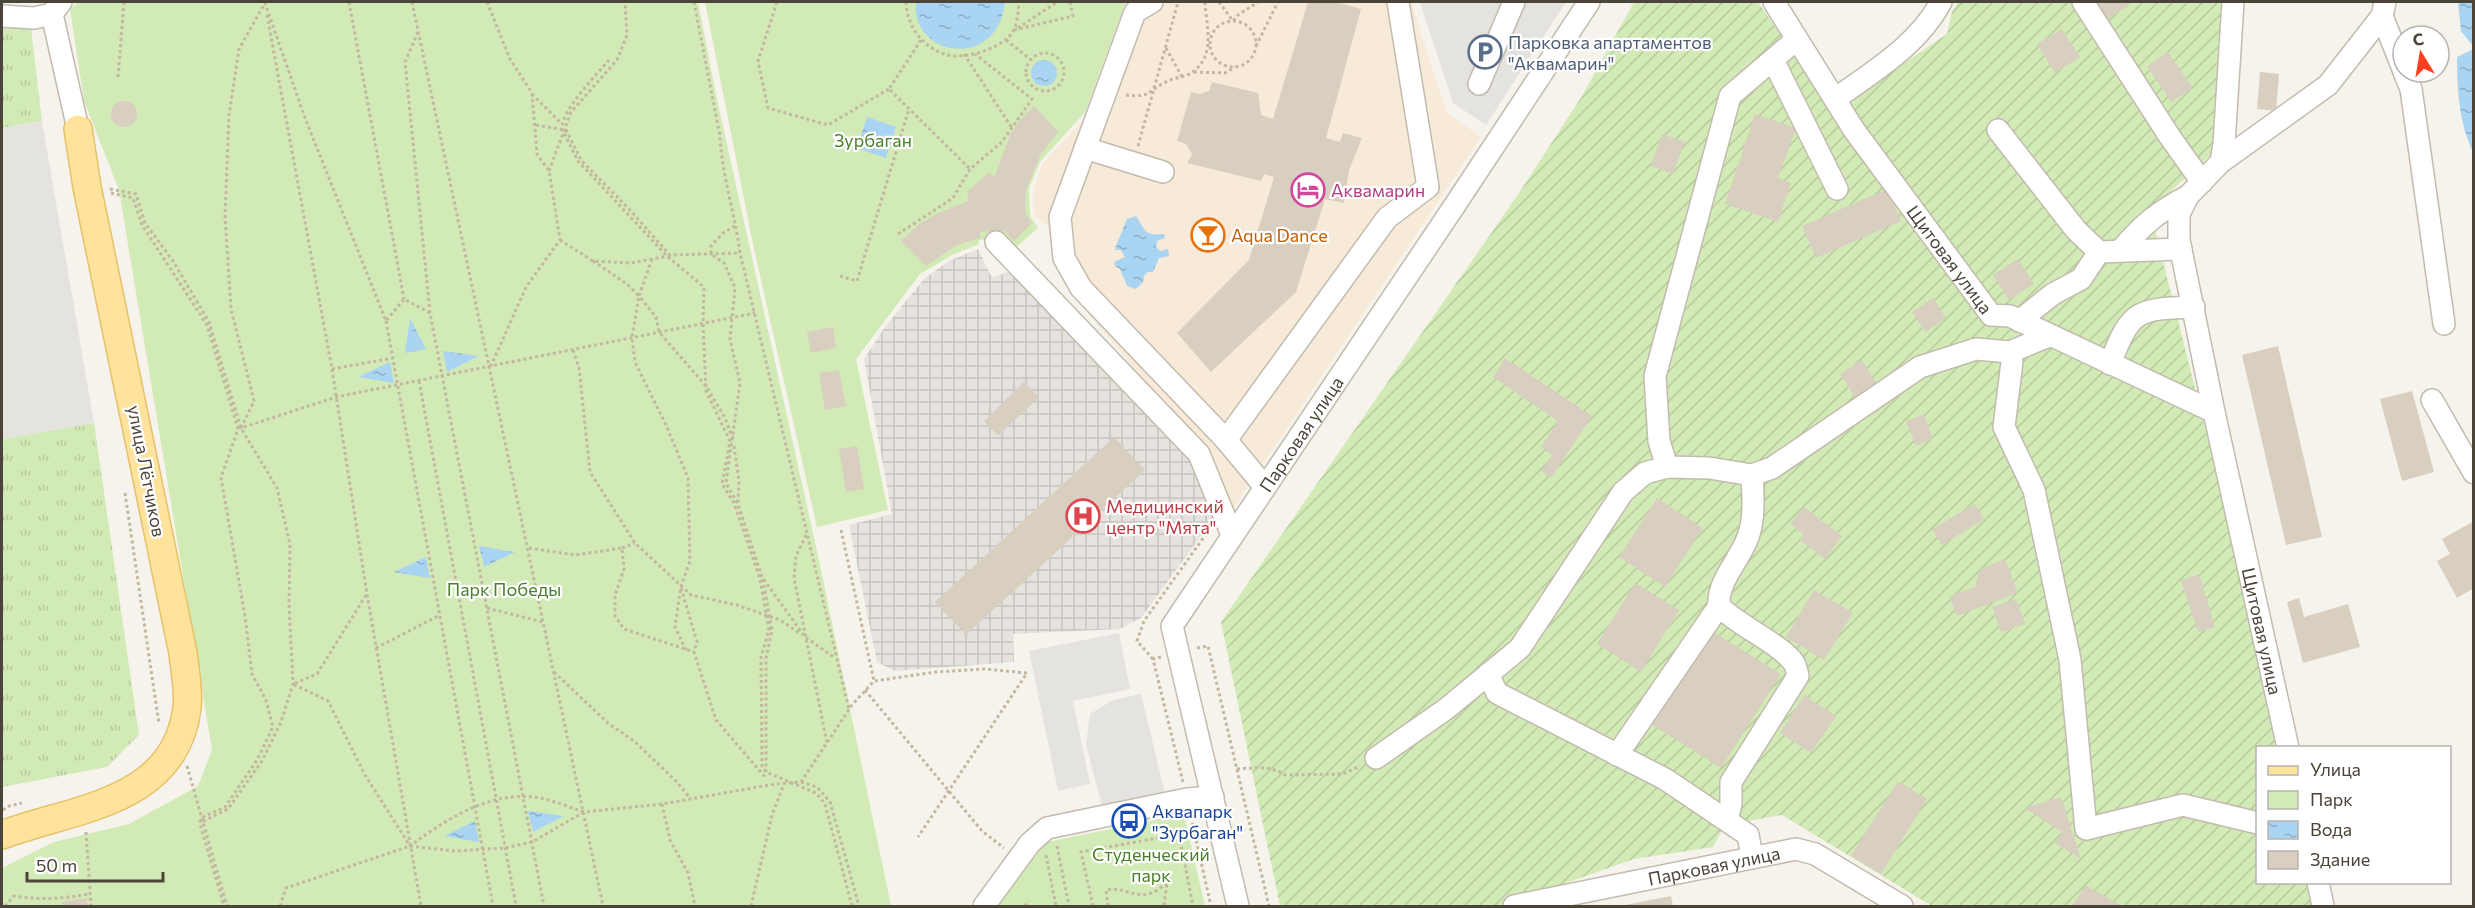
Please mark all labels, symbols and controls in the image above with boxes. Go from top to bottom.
north arrow [2391,24,2451,84]
text: С [2411,28,2425,49]
place label: Парковка апартаментов "Аквамарин" [1508,31,1712,74]
parking icon: Парковка апартаментов "Аквамарин" [1467,34,1503,70]
park label: Зурбаган [834,129,912,151]
hotel icon: Аквамарин [1290,172,1326,208]
place label: Аквамарин [1331,179,1425,201]
street label: Щитовая улица [1902,201,1997,318]
bar icon: Aqua Dance [1190,217,1226,253]
place label: Aqua Dance [1231,224,1328,246]
street label: Парковая улица [1254,372,1348,496]
street label: улица Лётчиков [123,403,171,539]
place label: Медицинский центр "Мята" [1106,495,1224,538]
hospital icon: Медицинский центр "Мята" [1065,498,1101,534]
street label: Щитовая улица [2238,565,2287,697]
park label: Парк Победы [447,578,561,600]
legend [2256,746,2451,884]
text: Улица [2310,758,2361,780]
text: Парк [2310,788,2353,810]
place label: Аквапарк "Зурбаган" [1152,800,1243,843]
bus stop icon: Аквапарк "Зурбаган" [1111,803,1147,839]
text: Вода [2310,818,2352,840]
street label: Парковая улица [1646,841,1782,890]
park label: Студенческий парк [1092,843,1210,886]
scale bar [27,845,164,883]
text: Здание [2310,848,2370,870]
text: 50 m [36,854,77,876]

